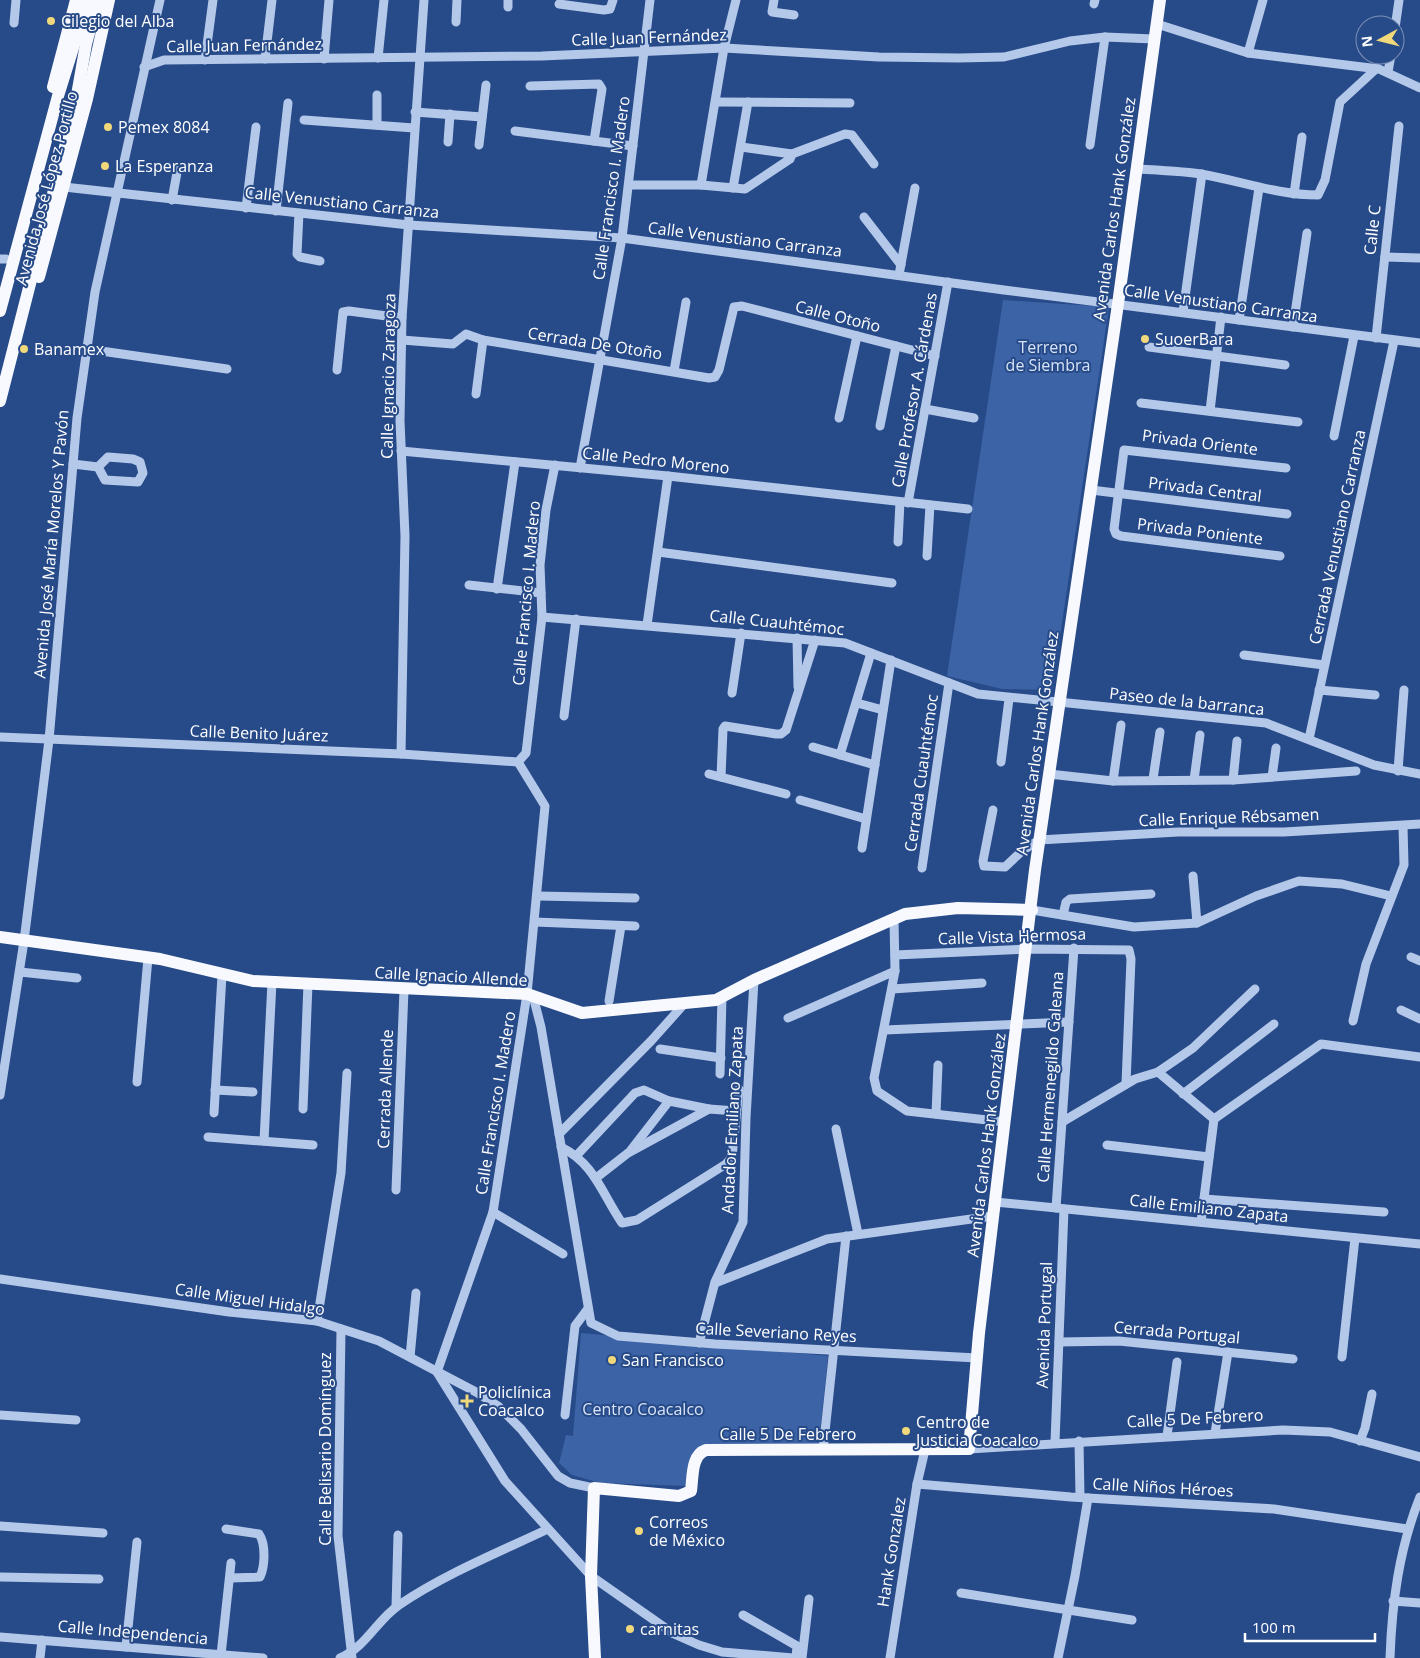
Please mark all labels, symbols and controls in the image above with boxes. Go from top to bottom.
place label: Cilegio del Alba [61,10,174,32]
marker: Cilegio del Alba [45,15,57,27]
north arrow [1355,15,1405,65]
street label: Calle Juan Fernández [571,23,727,51]
street label: Calle Juan Fernández [166,33,322,57]
text: N [1356,35,1377,48]
street label: Avenida José López Portillo [9,89,83,287]
street label: Calle Francisco I. Madero [587,95,635,281]
street label: Avenida Carlos Hank González [1087,96,1141,322]
place label: Pemex 8084 [118,116,210,138]
marker: Pemex 8084 [102,121,114,133]
place label: La Esperanza [115,155,213,177]
marker: La Esperanza [99,160,111,172]
street label: Calle Venustiano Carranza [244,181,440,223]
street label: Calle C [1358,204,1386,256]
street label: Calle Venustiano Carranza [647,216,843,262]
street label: Calle Venustiano Carranza [1123,279,1319,327]
street label: Calle Profesor A. Cárdenas [886,291,942,489]
street label: Calle Ignacio Zaragoza [376,293,400,459]
street label: Calle Otoño [793,295,883,337]
street label: Cerrada De Otoño [526,322,664,364]
place label: SuoerBara [1155,328,1233,350]
marker: SuoerBara [1139,333,1151,345]
park label: Terreno de Siembra [1006,336,1090,376]
place label: Banamex [34,338,105,360]
marker: Banamex [18,343,30,355]
street label: Avenida José María Morelos Y Pavón [28,409,74,679]
street label: Privada Oriente [1141,424,1259,460]
street label: Cerrada Venustiano Carranza [1303,428,1371,646]
street label: Calle Pedro Moreno [581,441,731,479]
street label: Privada Central [1147,471,1263,507]
street label: Calle Francisco I. Madero [507,500,545,686]
street label: Privada Poniente [1136,512,1264,550]
street label: Calle Cuauhtémoc [709,604,846,640]
street label: Avenida Carlos Hank González [1010,630,1064,856]
street label: Paseo de la barranca [1108,682,1266,720]
street label: Cerrada Cuauhtémoc [899,692,943,853]
street label: Calle Benito Juárez [189,720,329,746]
street label: Calle Enrique Rébsamen [1138,803,1320,831]
street label: Calle Vista Hermosa [937,922,1087,950]
street label: Calle Ignacio Allende [374,961,528,991]
street label: Calle Hermenegildo Galeana [1032,971,1068,1183]
street label: Calle Francisco I. Madero [470,1010,520,1196]
street label: Andador Emiliano Zapata [716,1025,748,1215]
street label: Cerrada Allende [372,1029,398,1149]
street label: Avenida Carlos Hank González [961,1032,1011,1258]
street label: Calle Emiliano Zapata [1128,1189,1290,1227]
street label: Avenida Portugal [1031,1261,1057,1389]
street label: Calle Miguel Hidalgo [174,1278,326,1320]
street label: Cerrada Portugal [1113,1316,1241,1348]
street label: Calle Severiano Reyes [695,1317,857,1347]
place label: San Francisco [622,1349,724,1371]
street label: Calle Belisario Domínguez [314,1352,336,1546]
marker: San Francisco [606,1354,618,1366]
place label: Policlínica Coacalco [478,1381,551,1421]
marker: Policlínica Coacalco [460,1394,474,1408]
park label: Centro Coacalco [582,1398,704,1420]
street label: Calle 5 De Febrero [1126,1403,1264,1433]
place label: Centro de Justicia Coacalco [914,1411,1039,1451]
street label: Calle 5 De Febrero [720,1423,856,1445]
marker: Centro de Justicia Coacalco [900,1425,912,1437]
street label: Calle Niños Héroes [1092,1472,1234,1502]
street label: Hank Gonzalez [871,1495,911,1609]
place label: Correos de México [649,1511,725,1551]
marker: Correos de México [633,1525,645,1537]
scale bar [1245,1610,1375,1642]
street label: Calle Independencia [57,1614,209,1650]
text: 100 m [1252,1617,1296,1637]
place label: carnitas [640,1618,699,1640]
marker: carnitas [624,1623,636,1635]

